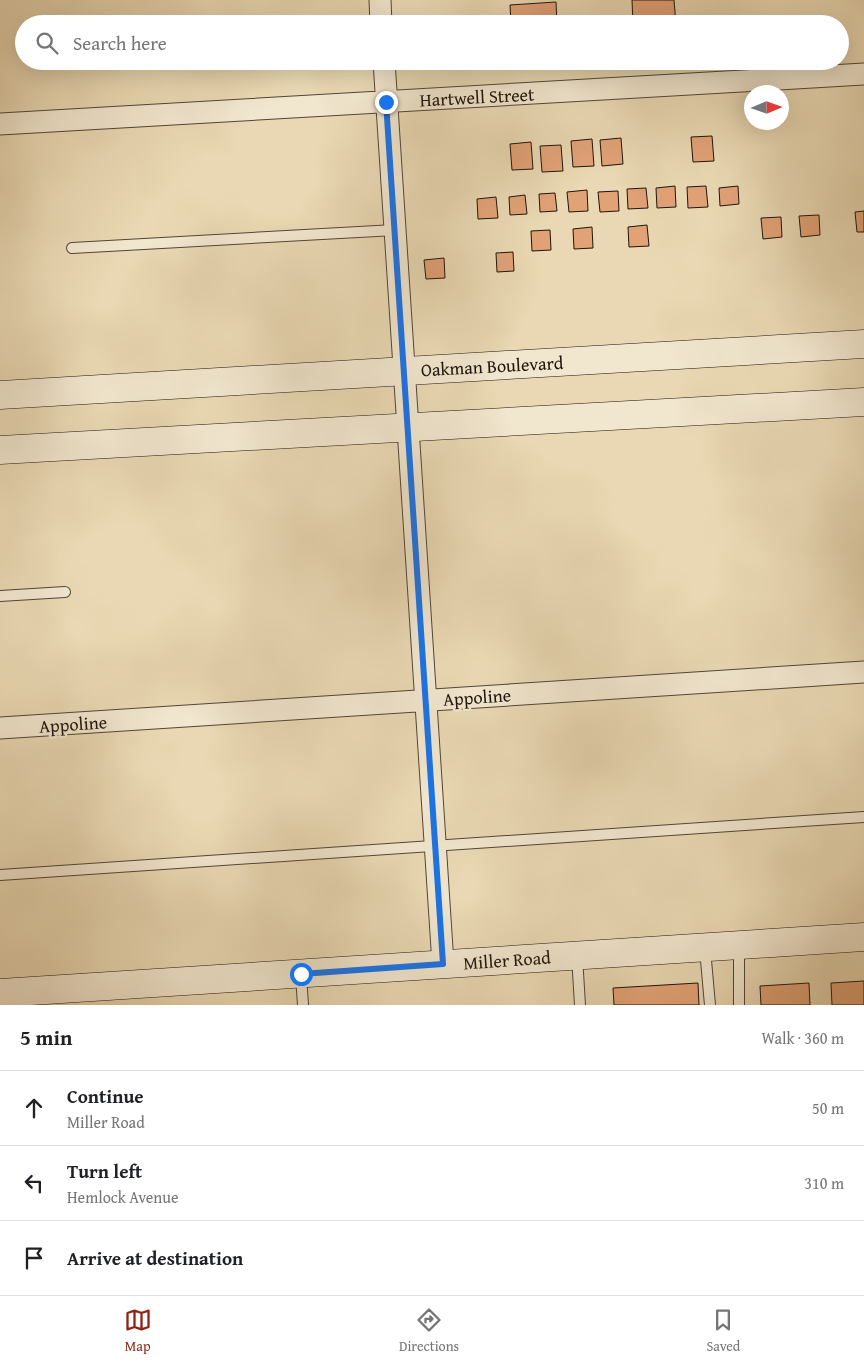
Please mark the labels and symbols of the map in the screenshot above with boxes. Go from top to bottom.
street label: Hartwell Street [419,80,536,113]
north arrow [744,85,789,130]
route end [375,91,398,114]
street label: Oakman Boulevard [420,349,564,383]
street label: Appoline [442,681,512,713]
street label: Appoline [38,708,108,740]
street label: Miller Road [462,943,552,977]
route start [290,963,313,986]

